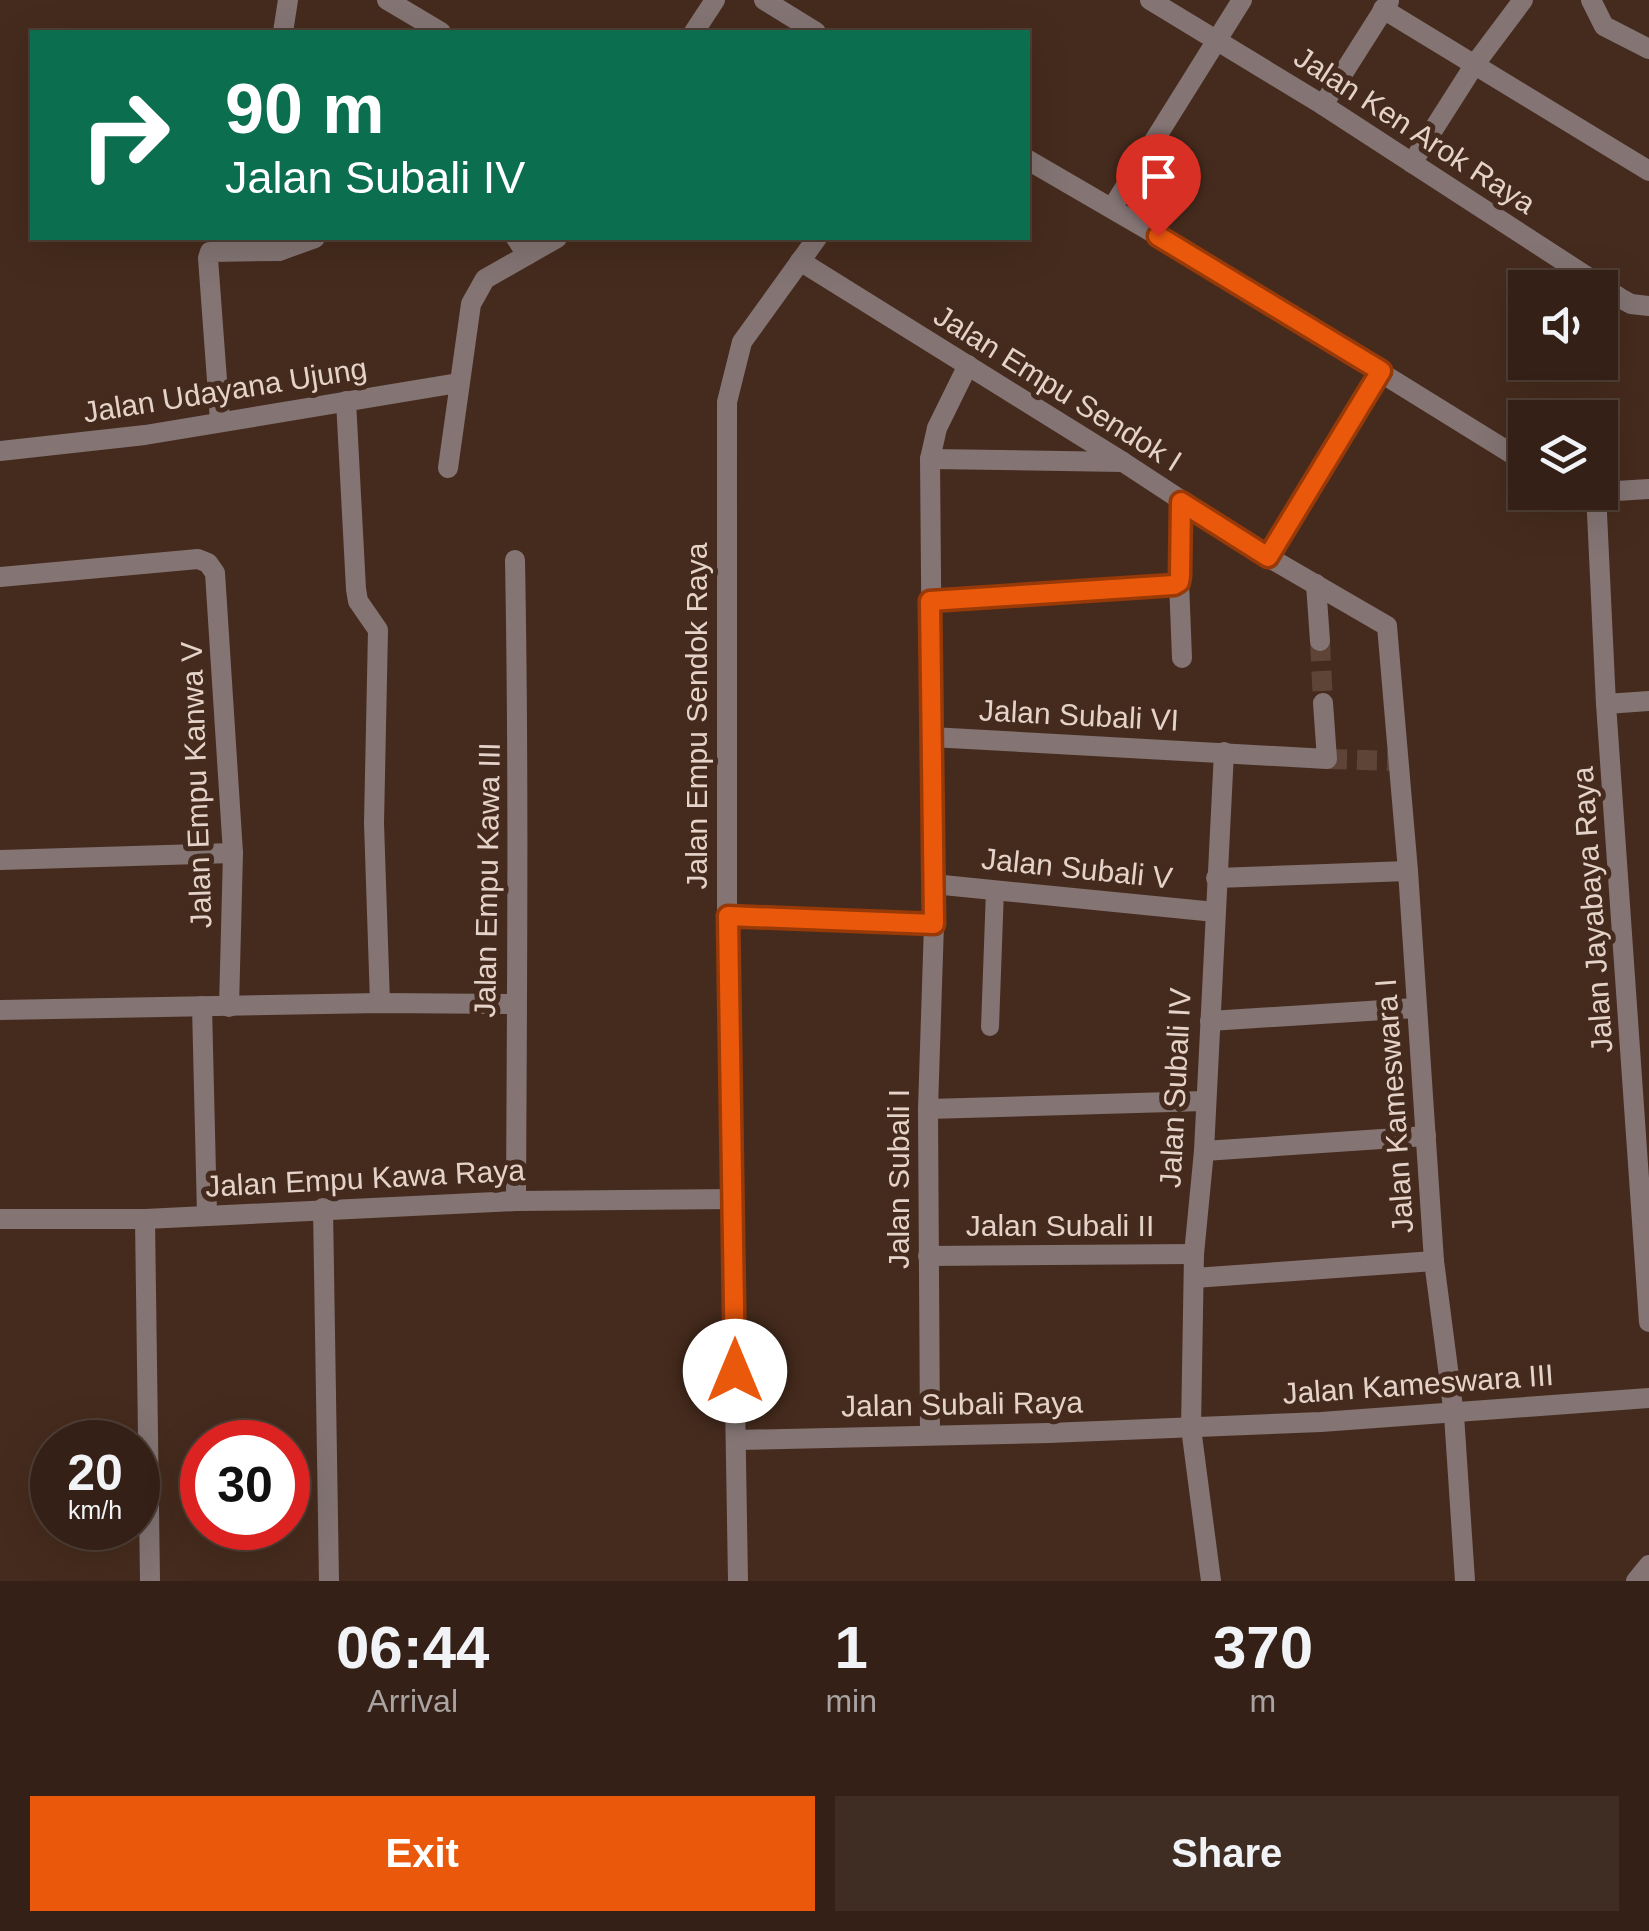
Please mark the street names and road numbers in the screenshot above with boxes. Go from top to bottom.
street label: Jalan Ken Arok Raya [1289,40,1542,220]
street label: Jalan Empu Sendok I [928,298,1188,478]
street label: Jalan Udayana Ujung [81,351,369,429]
street label: Jalan Empu Sendok Raya [680,542,713,889]
street label: Jalan Empu Kanwa V [175,641,217,929]
street label: Jalan Subali VI [978,693,1180,737]
street label: Jalan Empu Kawa III [468,742,506,1018]
street label: Jalan Jayabaya Raya [1566,765,1618,1054]
street label: Jalan Subali V [980,842,1174,894]
street label: Jalan Kameswara I [1369,978,1419,1234]
street label: Jalan Subali IV [1153,987,1197,1189]
street label: Jalan Subali I [882,1089,915,1269]
street label: Jalan Empu Kawa Raya [204,1153,526,1203]
street label: Jalan Subali II [966,1209,1154,1242]
street label: Jalan Kameswara III [1281,1358,1555,1410]
street label: Jalan Subali Raya [841,1385,1083,1423]

